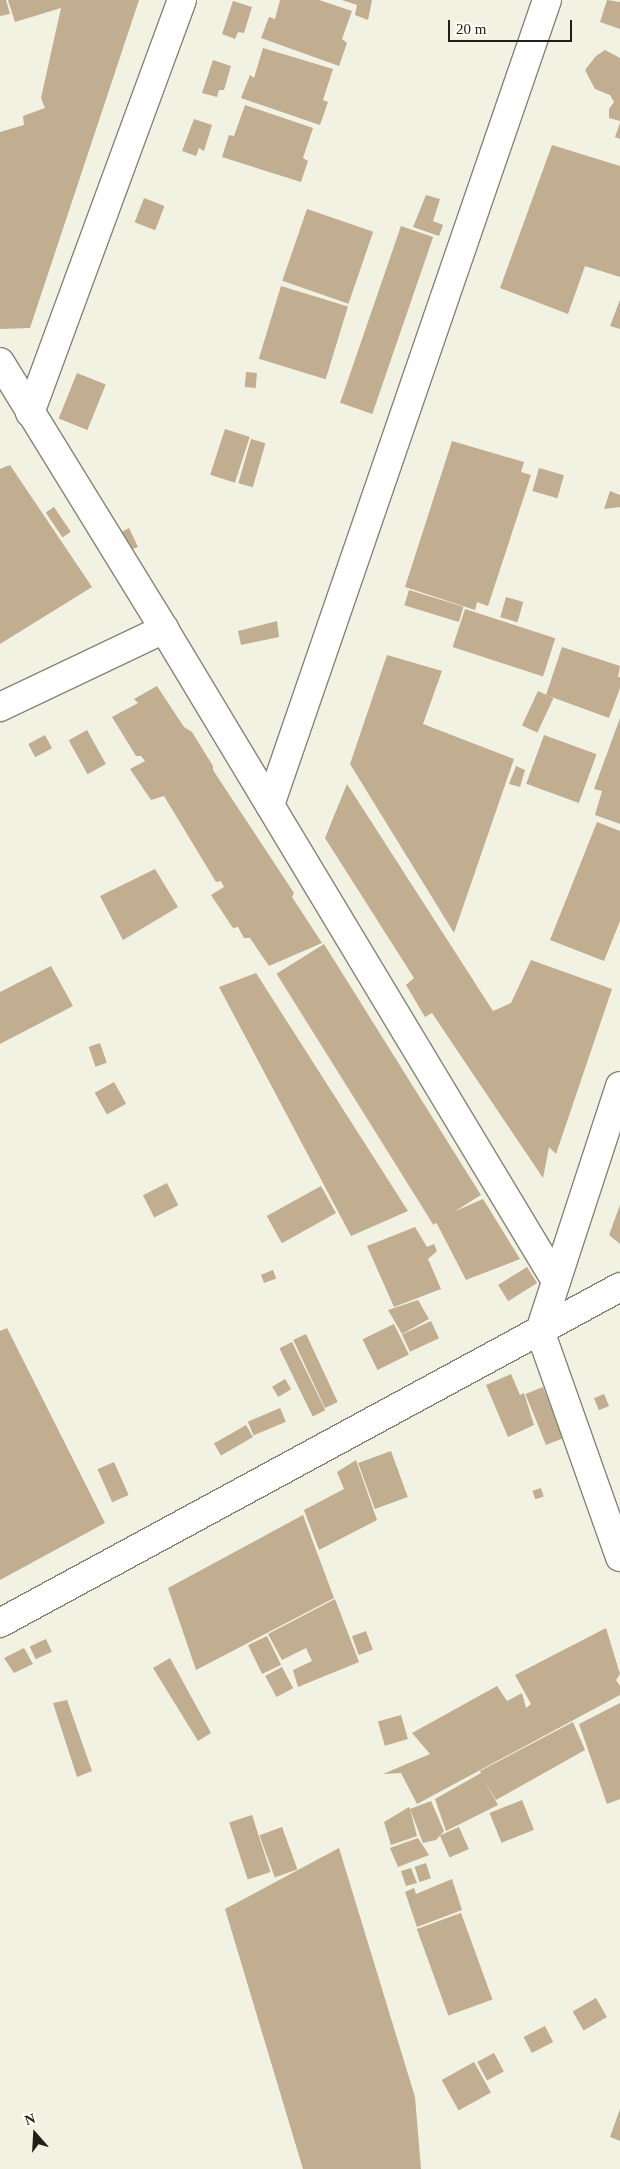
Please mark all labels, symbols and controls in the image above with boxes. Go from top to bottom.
scale bar [450,10,574,42]
text: 20 m [456,21,486,37]
north arrow [10,2109,60,2159]
text: N [23,2111,37,2128]

